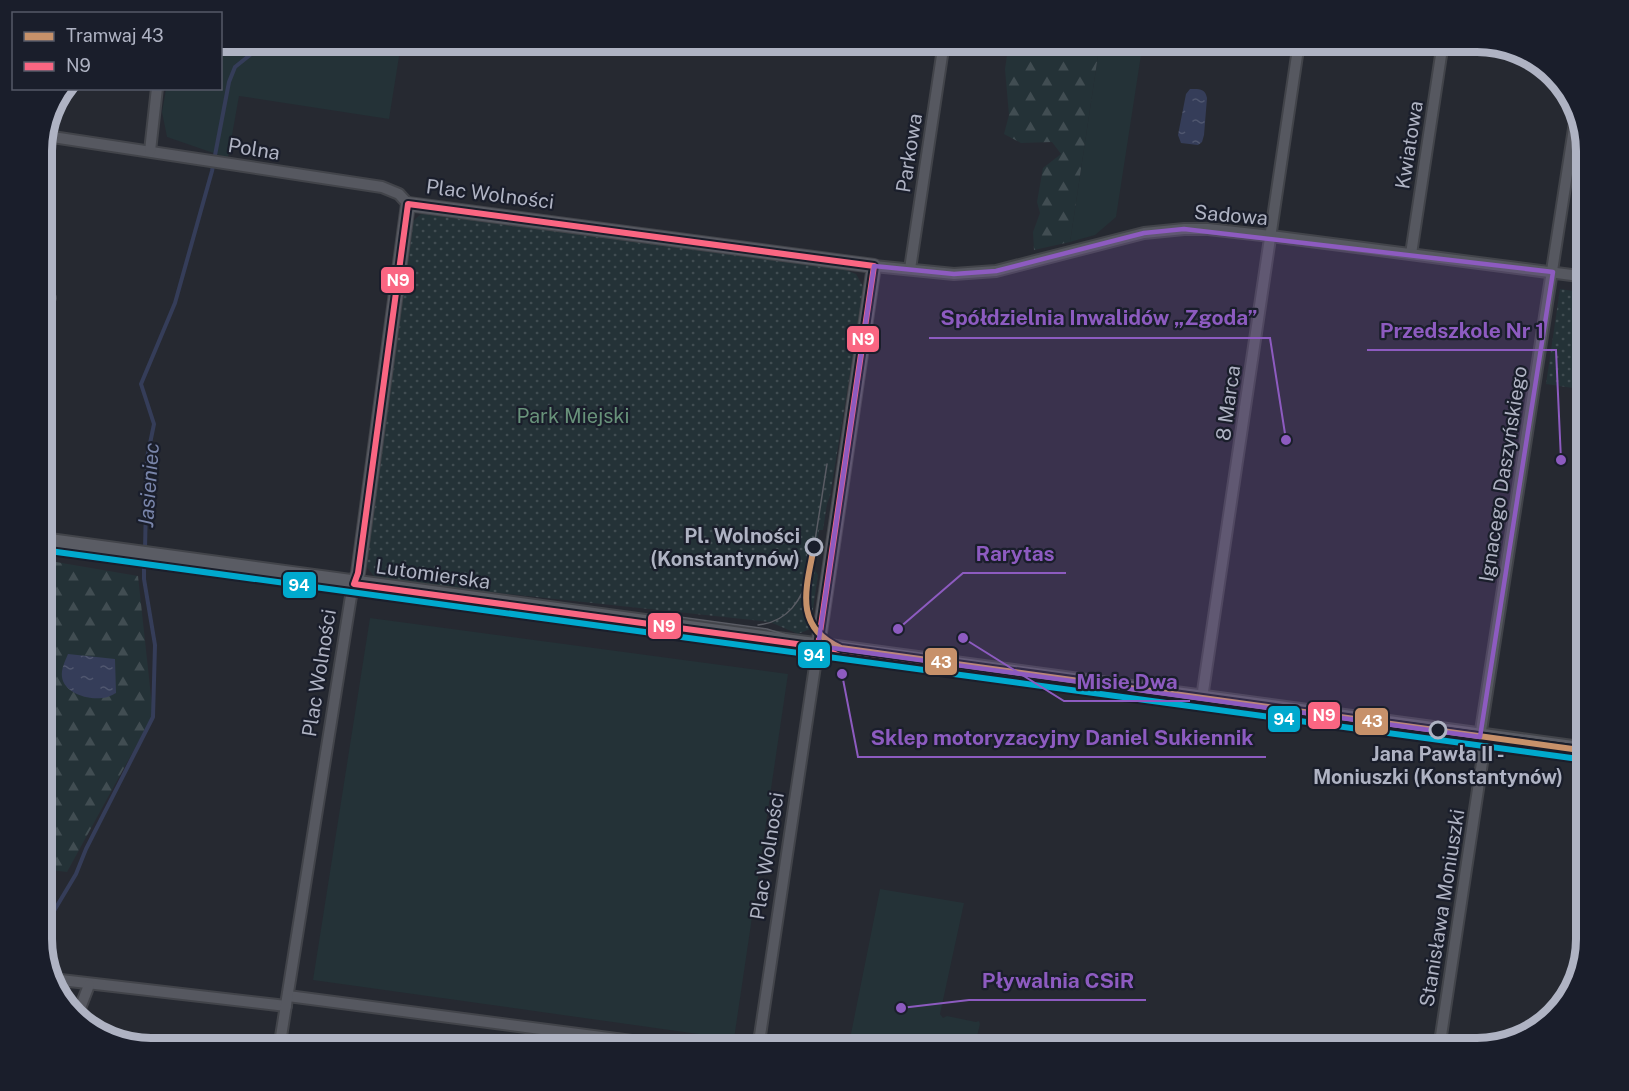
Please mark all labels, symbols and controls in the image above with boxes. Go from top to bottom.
legend [12,12,222,90]
text: Tramwaj 43 [66,25,164,46]
text: N9 [66,55,91,76]
street label: Kwiatowa [1390,99,1428,191]
street label: Parkowa [891,112,927,194]
street label: Polna [226,133,282,165]
street label: Plac Wolności [425,174,555,214]
street label: Sadowa [1193,200,1269,230]
line badge: N9 [380,266,415,294]
text: N9 [386,271,410,290]
callout: Spółdzielnia Inwalidów „Zgoda” [929,299,1270,338]
text: Spółdzielnia Inwalidów „Zgoda” [940,305,1258,330]
callout: Przedszkole Nr 1 [1367,311,1556,350]
text: Przedszkole Nr 1 [1380,318,1544,343]
line badge: N9 [846,325,880,353]
text: N9 [851,330,875,349]
street label: 8 Marca [1211,364,1245,442]
street label: Ignacego Daszyńskiego [1474,364,1532,584]
park label: Park Miejski [516,404,630,428]
water label: Jasieniec [133,442,164,528]
place label: Pl. Wolności (Konstantynów) [650,524,800,571]
callout: Rarytas [963,534,1066,573]
marker: Pl. Wolności (Konstantynów) [805,538,823,556]
text: Rarytas [976,541,1055,566]
street label: Lutomierska [374,554,492,594]
line badge: 94 [282,571,317,599]
text: 94 [289,576,310,595]
street label: Plac Wolności [297,607,341,739]
line badge: N9 [647,612,682,640]
text: N9 [652,617,676,636]
line badge: 94 [797,641,831,669]
text: 94 [804,646,825,665]
line badge: 43 [924,647,958,676]
text: 43 [930,653,952,672]
callout: Misie Dwa [1064,662,1190,701]
text: Misie Dwa [1076,669,1178,694]
line badge: N9 [1307,701,1341,730]
line badge: 94 [1267,705,1301,733]
text: N9 [1312,706,1336,725]
line badge: 43 [1354,707,1389,736]
text: 94 [1274,710,1295,729]
text: 43 [1361,712,1383,731]
callout: Sklep motoryzacyjny Daniel Sukiennik [858,718,1266,757]
marker: Jana Pawła II - Moniuszki (Konstantynów) [1429,721,1447,739]
text: Sklep motoryzacyjny Daniel Sukiennik [871,725,1253,750]
place label: Jana Pawła II - Moniuszki (Konstantynów) [1313,742,1563,789]
street label: Plac Wolności [745,790,789,922]
street label: Stanisława Moniuszki [1415,807,1469,1009]
callout: Pływalnia CSiR [969,961,1146,1000]
text: Pływalnia CSiR [982,968,1134,993]

